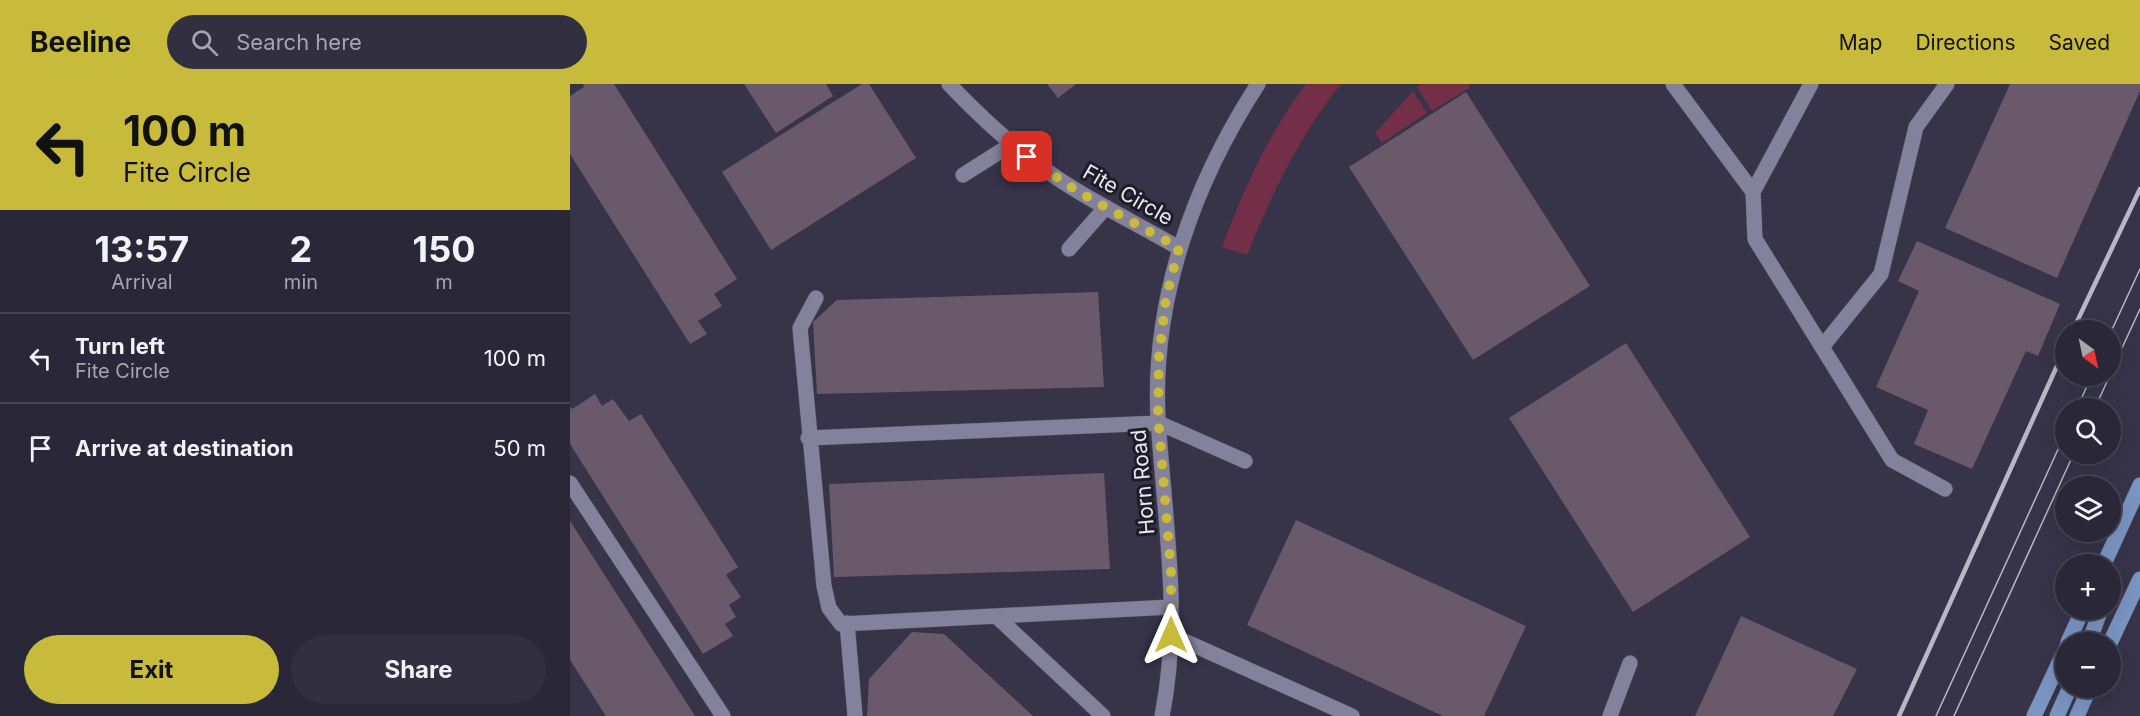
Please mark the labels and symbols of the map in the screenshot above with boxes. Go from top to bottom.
pin [1001,131,1052,182]
street label: Fite Circle [1079,159,1178,230]
north arrow [2055,320,2121,386]
street label: Horn Road [1125,428,1160,536]
position arrow [1139,603,1203,667]

